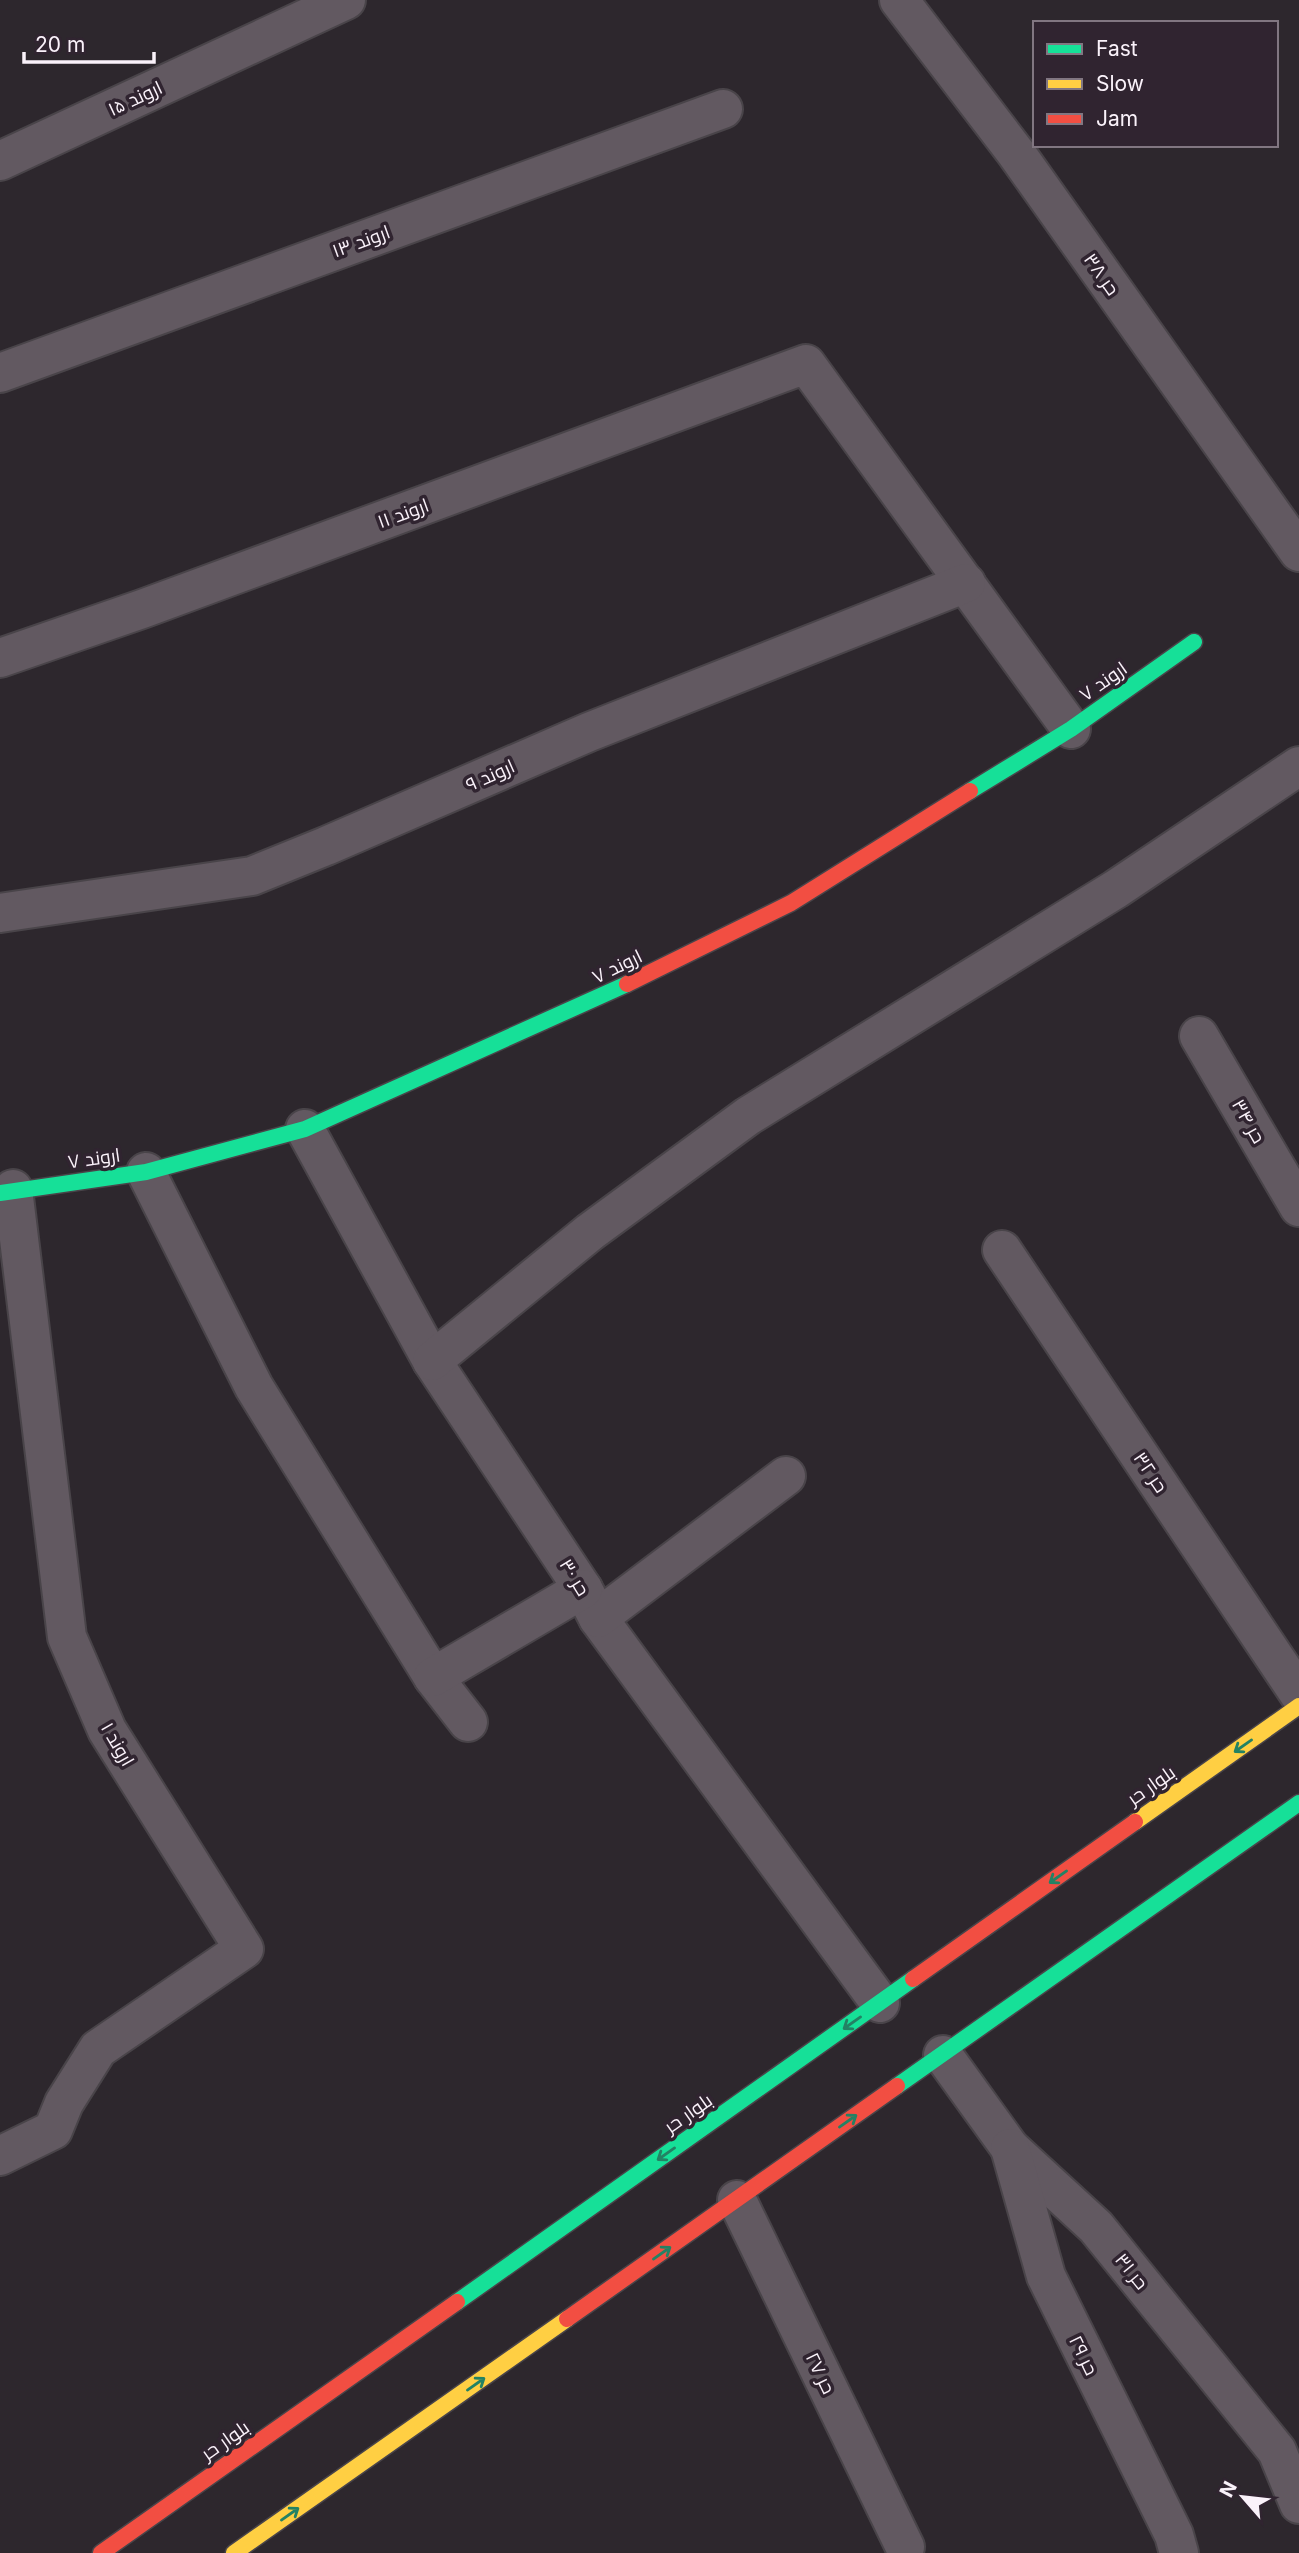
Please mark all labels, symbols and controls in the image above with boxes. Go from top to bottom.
scale bar [24,21,154,65]
legend [1033,21,1278,147]
text: 20 m [35,32,85,57]
text: Fast [1096,36,1138,61]
text: Slow [1096,71,1144,96]
street label: اروند ۱۵ [104,76,166,121]
text: Jam [1096,106,1138,131]
street label: اروند ۱۳ [329,220,393,262]
street label: حر ۳۸ [1079,249,1124,300]
street label: اروند ۱۱ [374,494,432,533]
street label: اروند ۷ [1075,657,1132,706]
street label: اروند ۹ [462,755,518,796]
street label: اروند ۷ [588,945,646,988]
street label: حر ۳۴ [1227,1095,1270,1147]
street label: اروند ۷ [66,1143,122,1174]
street label: حر ۳۲ [1129,1447,1173,1497]
street label: حر ۳۰ [554,1555,595,1600]
street label: اروند ۱ [96,1718,139,1770]
one-way arrow [1234,1738,1253,1753]
street label: بلوار حر [1122,1761,1180,1811]
one-way arrow [1049,1870,1068,1884]
one-way arrow [843,2016,862,2030]
street label: بلوار حر [659,2089,717,2139]
one-way arrow [838,2114,857,2129]
one-way arrow [657,2147,676,2161]
one-way arrow [652,2246,671,2260]
street label: حر ۳۱ [1110,2248,1153,2294]
street label: حر ۲۹ [1064,2332,1103,2379]
street label: حر ۲۷ [801,2349,840,2398]
one-way arrow [466,2376,485,2391]
street label: بلوار حر [196,2416,254,2466]
north arrow [1208,2462,1278,2532]
text: N [1215,2477,1242,2501]
one-way arrow [280,2507,299,2521]

